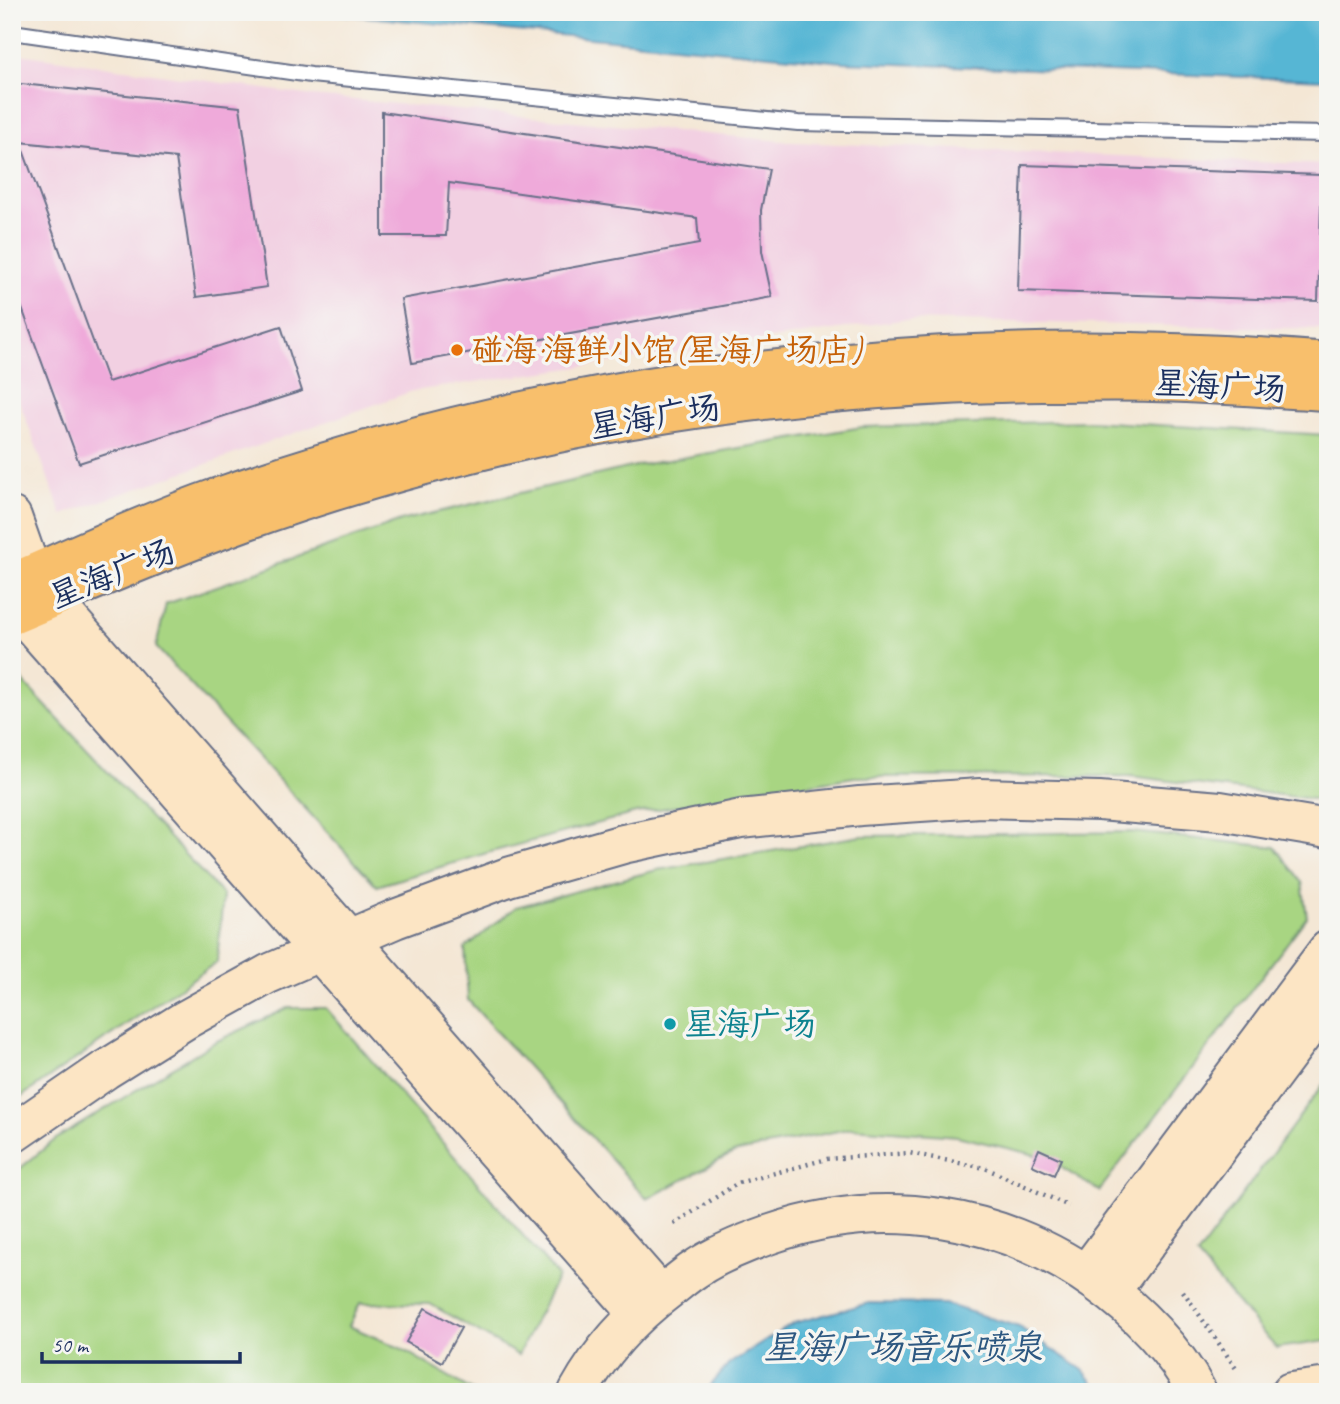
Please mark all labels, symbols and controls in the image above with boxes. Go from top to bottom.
place label: 碰海·海鲜小馆(星海广场店) [471,329,864,371]
marker: 碰海·海鲜小馆(星海广场店) [449,342,465,358]
street label: 星海广场 [1153,362,1287,410]
street label: 星海广场 [587,386,723,448]
street label: 星海广场 [43,530,181,618]
place label: 星海广场 [684,1003,816,1045]
marker: 星海广场 [662,1016,678,1032]
scale bar [42,1320,240,1364]
water label: 星海广场音乐喷泉 [763,1325,1043,1370]
text: 50 m [52,1332,90,1358]

